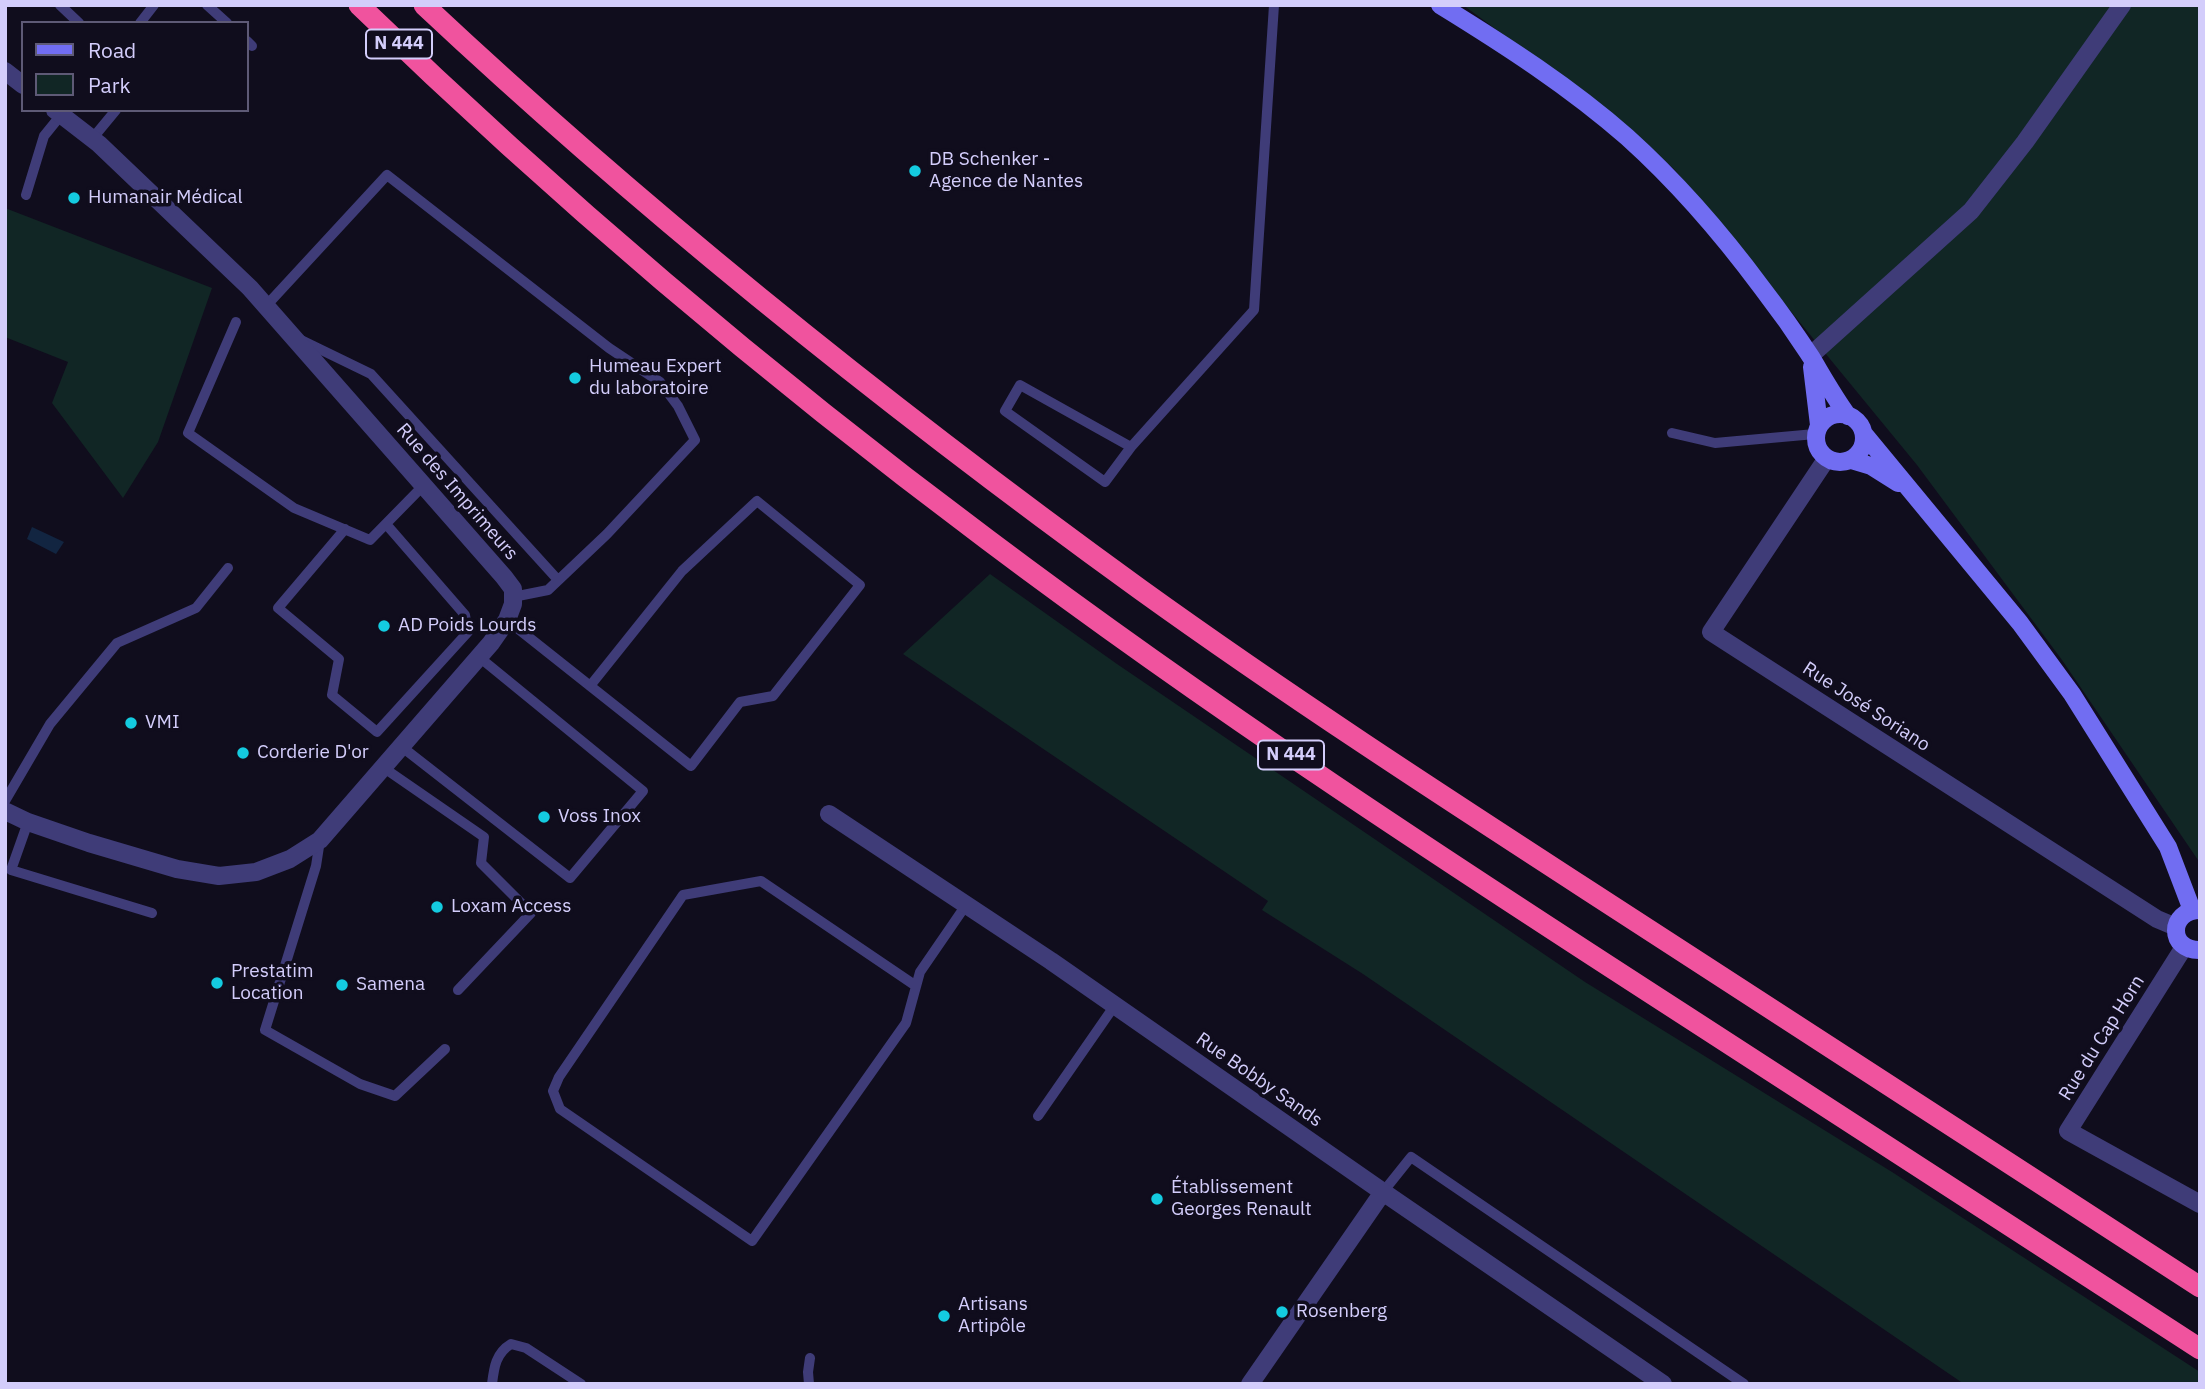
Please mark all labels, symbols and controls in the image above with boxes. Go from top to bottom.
legend [21,21,248,112]
road number: N 444 [366,29,432,58]
text: Road [88,36,136,64]
text: Park [88,71,131,99]
place label: DB Schenker - Agence de Nantes [929,149,1083,193]
marker: DB Schenker - Agence de Nantes [907,163,923,179]
place label: Humanair Médical [88,187,243,209]
marker: Humanair Médical [66,190,82,206]
place label: Humeau Expert du laboratoire [589,356,722,400]
marker: Humeau Expert du laboratoire [567,370,583,386]
street label: Rue des Imprimeurs [391,419,523,565]
place label: AD Poids Lourds [398,615,537,637]
marker: AD Poids Lourds [376,618,392,634]
street label: Rue José Soriano [1798,657,1934,757]
place label: VMI [145,712,180,734]
marker: VMI [123,715,139,731]
road number: N 444 [1258,740,1324,770]
place label: Corderie D'or [257,742,369,764]
marker: Corderie D'or [235,745,251,761]
place label: Voss Inox [558,806,641,828]
marker: Voss Inox [536,809,552,825]
place label: Loxam Access [451,896,571,918]
marker: Loxam Access [429,899,445,915]
place label: Prestatim Location [231,961,314,1005]
street label: Rue du Cap Horn [2054,971,2150,1105]
place label: Samena [356,974,425,996]
marker: Prestatim Location [209,975,225,991]
marker: Samena [334,977,350,993]
street label: Rue Bobby Sands [1191,1028,1327,1132]
place label: Établissement Georges Renault [1171,1177,1312,1221]
marker: Établissement Georges Renault [1149,1191,1165,1207]
place label: Artisans Artipôle [958,1294,1028,1338]
place label: Rosenberg [1296,1301,1387,1323]
marker: Rosenberg [1274,1304,1290,1320]
marker: Artisans Artipôle [936,1308,952,1324]

